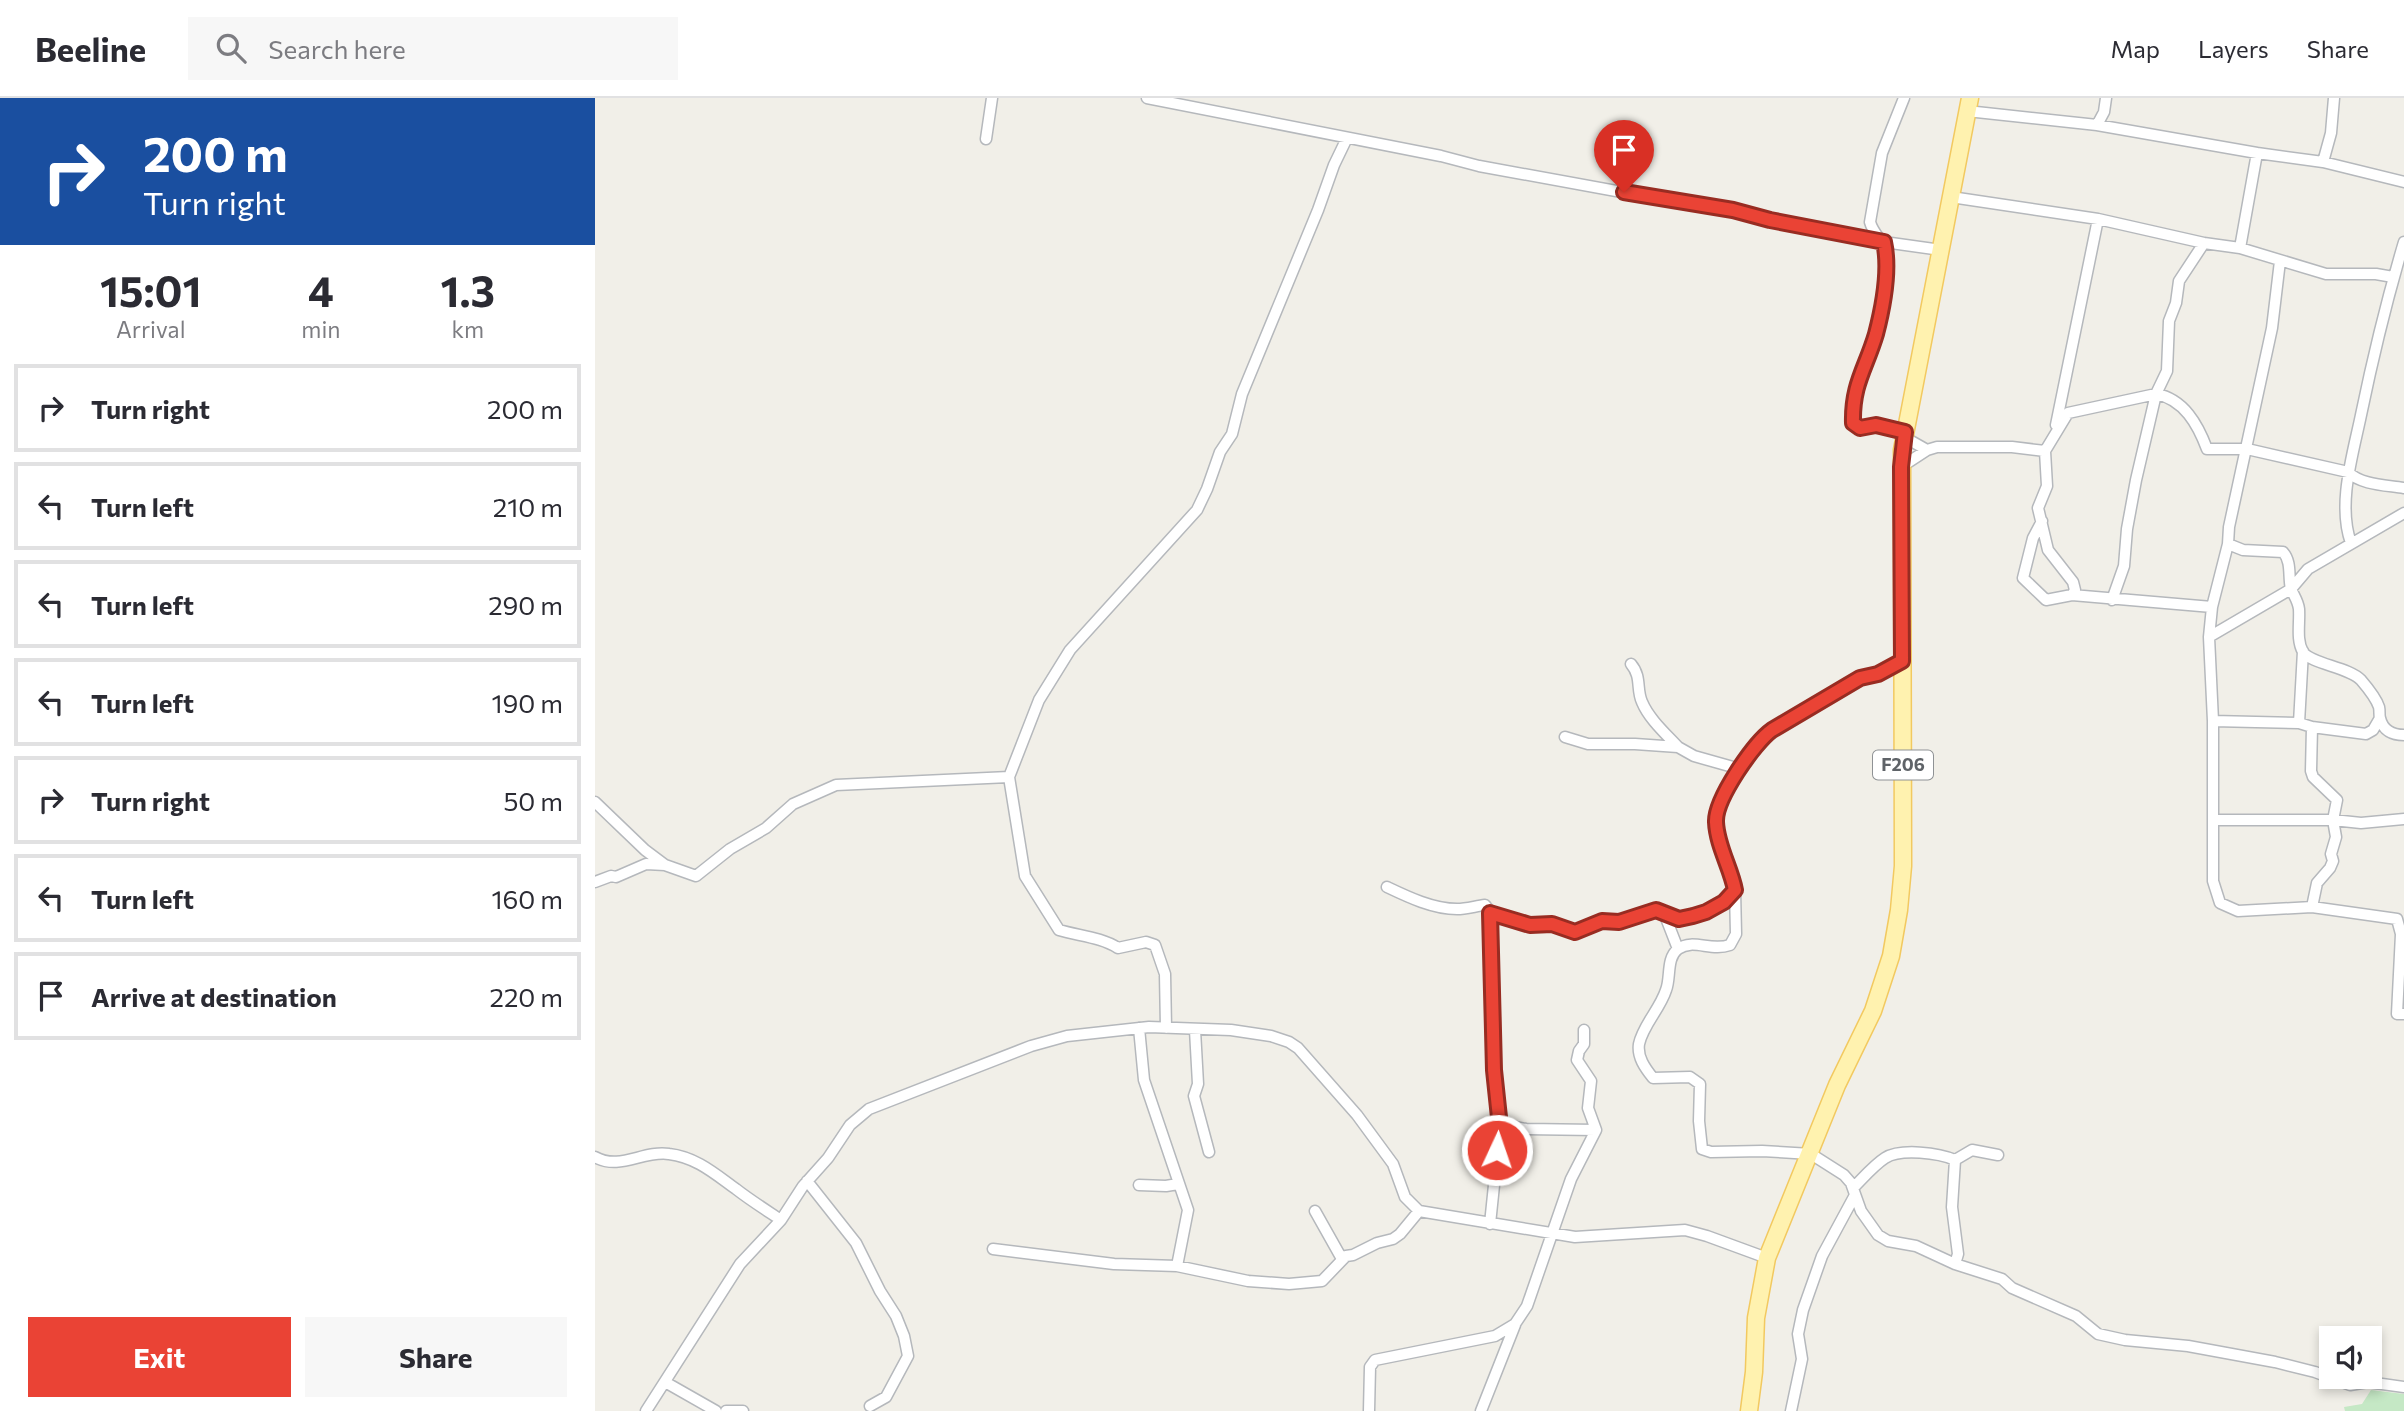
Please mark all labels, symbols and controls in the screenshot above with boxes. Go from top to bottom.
search box [188,17,678,80]
text: Beeline [35,28,146,69]
icon: search [212,29,250,67]
text: Search here [268,33,406,64]
text: Map [2111,34,2160,63]
text: Layers [2198,34,2269,63]
text: Share [2307,34,2369,63]
pin [1594,120,1654,192]
text: 200 m [143,122,288,182]
icon: right [28,126,119,217]
icon: arrive [1605,131,1643,169]
text: Turn right [143,182,286,222]
text: 15:01 [100,264,201,316]
text: 4 [308,264,334,316]
text: 1.3 [440,264,495,316]
text: Arrival [116,315,185,343]
text: min [301,315,341,343]
text: km [451,315,484,343]
icon: right [32,389,70,427]
text: Turn right [91,393,210,424]
text: 200 m [487,393,563,424]
icon: left [32,487,70,525]
text: Turn left [91,491,194,522]
text: 210 m [493,491,563,522]
icon: left [32,585,70,623]
text: Turn left [91,589,194,620]
text: 290 m [488,589,563,620]
icon: left [32,683,70,721]
text: Turn left [91,687,194,718]
text: 190 m [491,687,563,718]
road number: F206 [1873,750,1933,780]
icon: right [32,781,70,819]
text: Turn right [91,785,210,816]
text: 50 m [503,785,563,816]
icon: left [32,879,70,917]
text: Turn left [91,883,194,914]
text: 160 m [491,883,563,914]
icon: arrive [32,977,70,1015]
text: Arrive at destination [91,981,337,1012]
text: 220 m [490,981,563,1012]
position arrow [1460,1113,1534,1187]
button: Exit [28,1317,291,1397]
button: Share [305,1317,567,1397]
map controls [2319,1326,2382,1389]
button: sound [2319,1326,2382,1389]

